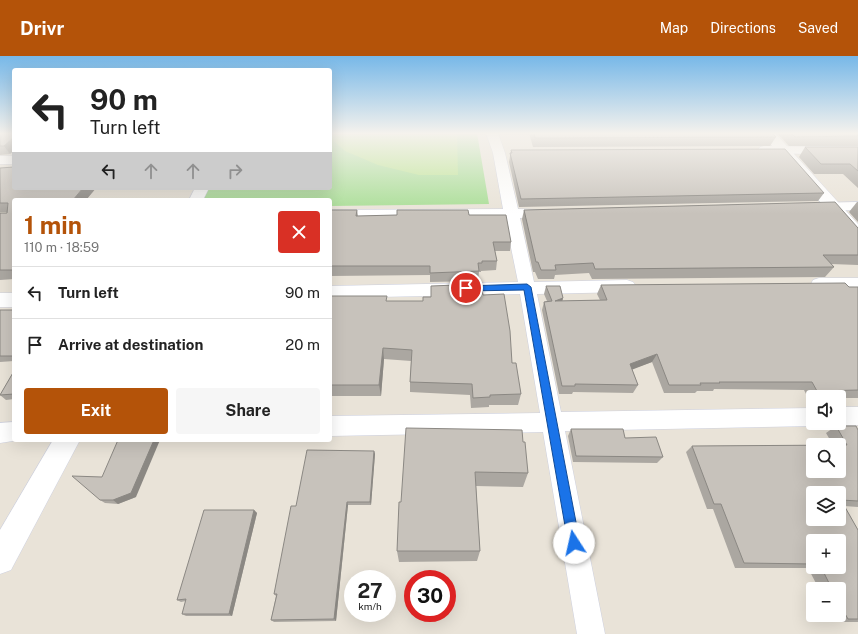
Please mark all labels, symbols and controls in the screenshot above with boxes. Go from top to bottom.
text: Drivr [20,17,64,39]
text: Map [660,20,688,36]
text: Directions [710,20,776,36]
text: Saved [798,20,838,36]
text: 90 m [90,83,158,116]
icon: left [24,84,76,136]
text: Turn left [90,117,160,138]
icon: left [98,160,120,182]
icon: ahead [140,160,162,182]
icon: ahead [182,160,204,182]
icon: right [224,160,246,182]
text: 1 min [24,211,82,239]
button: close [278,211,320,253]
text: 110 m · 18:59 [24,240,99,255]
pin [449,271,483,305]
icon: arrive [455,277,477,299]
icon: left [24,282,46,304]
text: Turn left [58,284,119,301]
text: 90 m [285,284,320,301]
icon: arrive [24,334,46,356]
text: Arrive at destination [58,336,203,353]
text: 20 m [285,336,320,353]
button: Exit [24,388,168,434]
button: Share [176,388,320,434]
map controls [806,390,846,622]
button: sound [806,390,846,430]
button: search [806,438,846,478]
button: layers [806,486,846,526]
position arrow [553,522,595,564]
button: + [806,534,846,574]
speed limit sign: 30 [404,570,456,622]
text: 27 [357,579,383,603]
button: − [806,582,846,622]
text: km/h [358,600,382,612]

